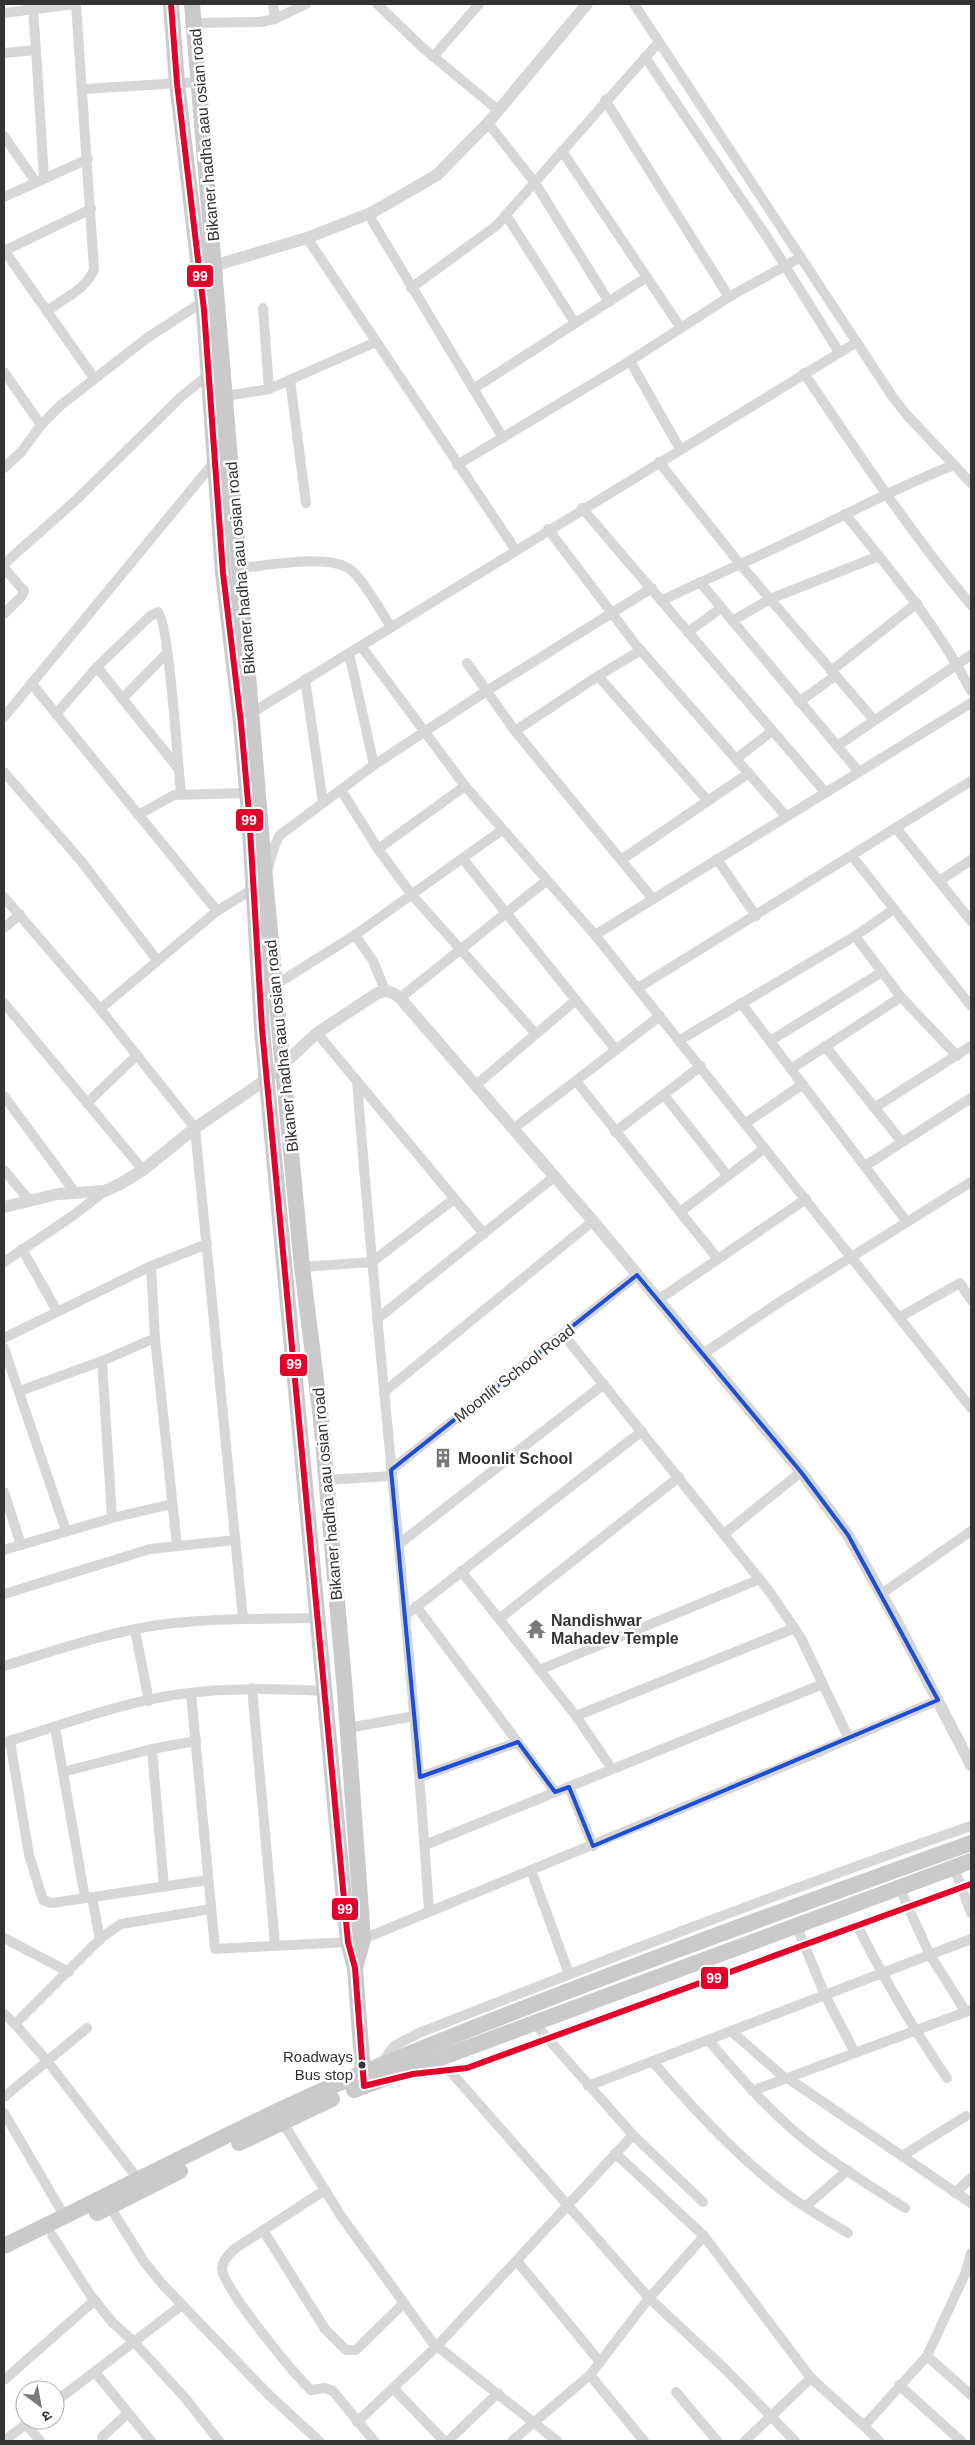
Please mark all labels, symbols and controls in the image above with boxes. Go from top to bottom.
street label: Bikaner hadha aau osian road [187,28,222,242]
line badge: 99 [186,264,214,288]
text: 99 [192,268,208,284]
street label: Bikaner hadha aau osian road [223,461,258,675]
line badge: 99 [235,808,264,832]
text: 99 [241,812,257,828]
street label: Bikaner hadha aau osian road [262,939,301,1153]
street label: Moonlit School Road [451,1321,578,1426]
line badge: 99 [279,1353,308,1377]
text: 99 [286,1356,302,1372]
street label: Bikaner hadha aau osian road [310,1387,345,1601]
building icon: Moonlit School [432,1447,454,1469]
place label: Moonlit School [458,1450,573,1467]
place label: Nandishwar Mahadev Temple [551,1612,679,1647]
temple icon: Nandishwar Mahadev Temple [525,1618,547,1640]
line badge: 99 [331,1897,359,1921]
text: 99 [337,1901,353,1917]
line badge: 99 [700,1966,729,1990]
text: 99 [706,1970,722,1986]
place label: Roadways Bus stop [283,2048,353,2083]
marker: Roadways Bus stop [357,2060,367,2070]
north arrow [15,2380,65,2430]
text: उ [38,2407,55,2425]

